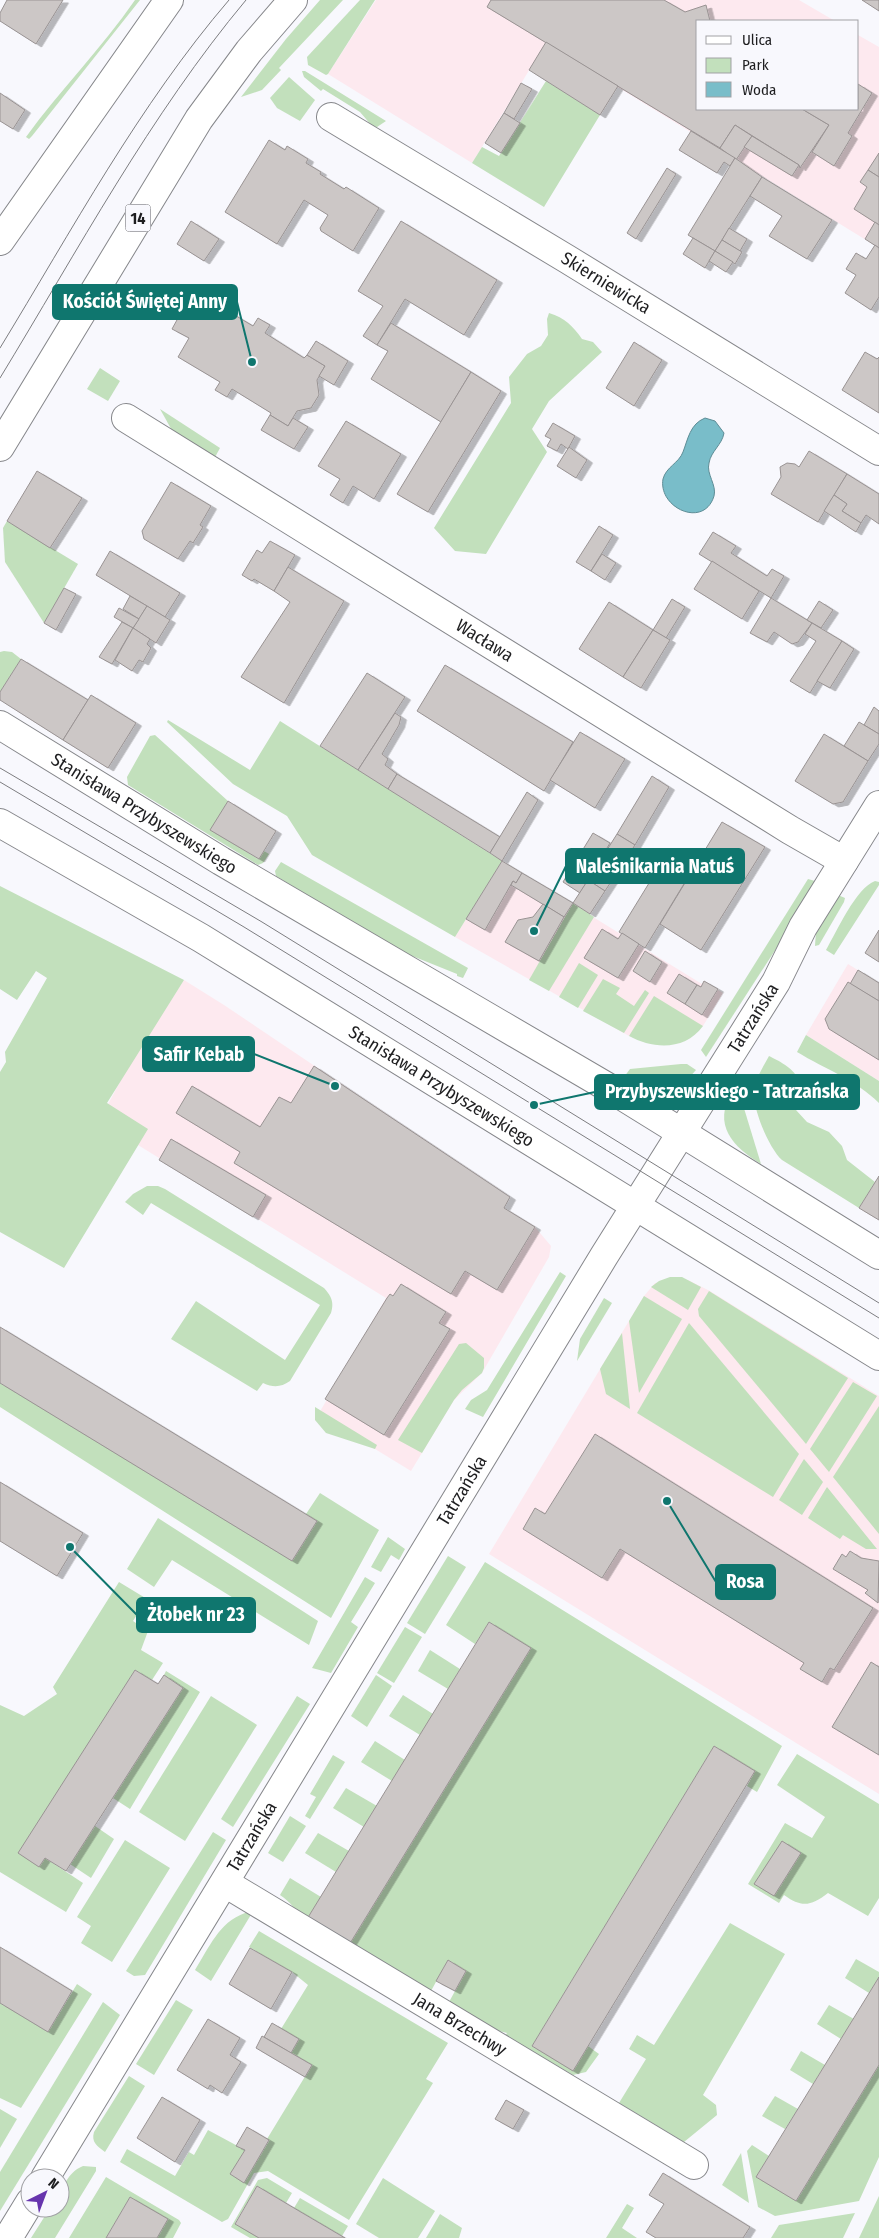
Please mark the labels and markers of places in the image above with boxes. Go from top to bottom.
callout: Kościół Świętej Anny [53,285,237,319]
callout: Naleśnikarnia Natuś [566,849,744,883]
callout: Safir Kebab [143,1037,254,1071]
callout: Przybyszewskiego - Tatrzańska [595,1075,859,1109]
callout: Rosa [716,1565,775,1599]
callout: Żłobek nr 23 [137,1598,255,1632]

